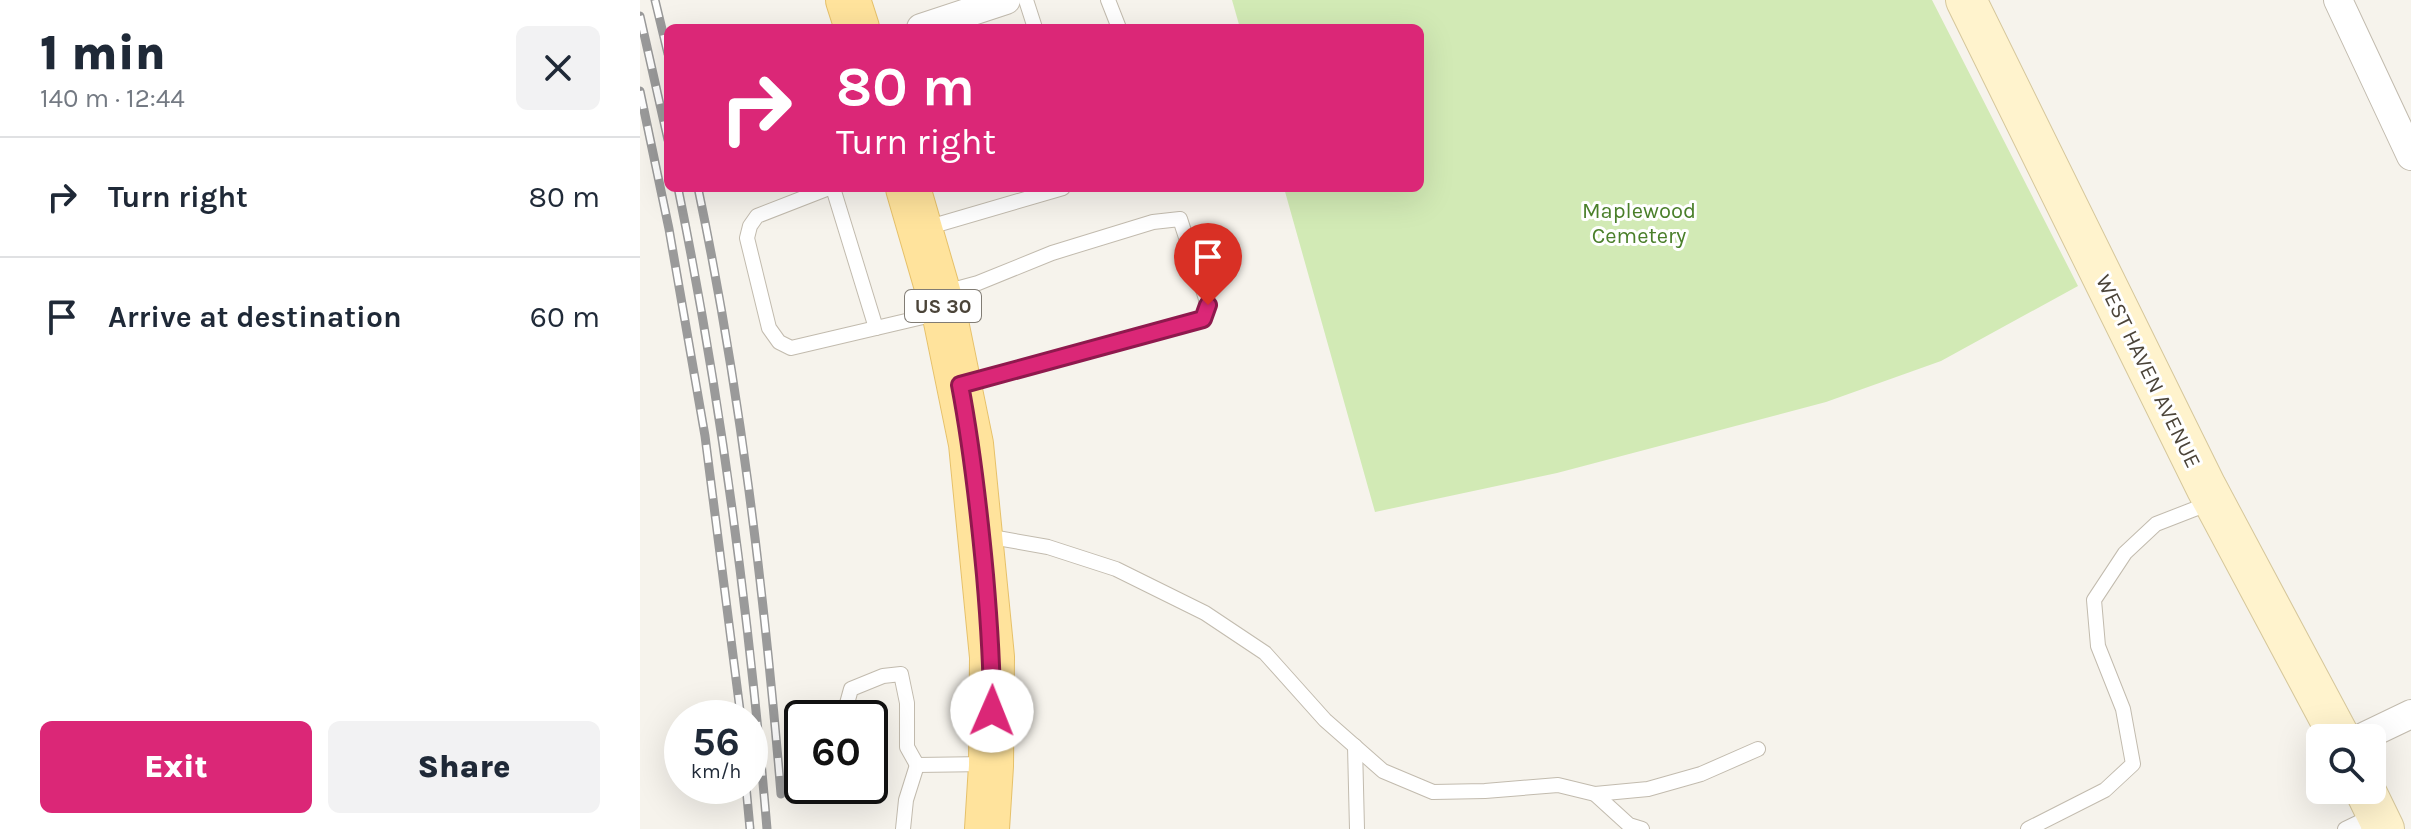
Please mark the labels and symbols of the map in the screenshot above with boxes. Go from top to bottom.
park label: Maplewood Cemetery [1582,198,1696,249]
pin [1174,223,1242,305]
street label: WEST HAVEN AVENUE [2090,271,2206,472]
road number: US 30 [905,290,981,322]
position arrow [950,669,1034,753]
speed limit sign: 60 [784,700,888,804]

